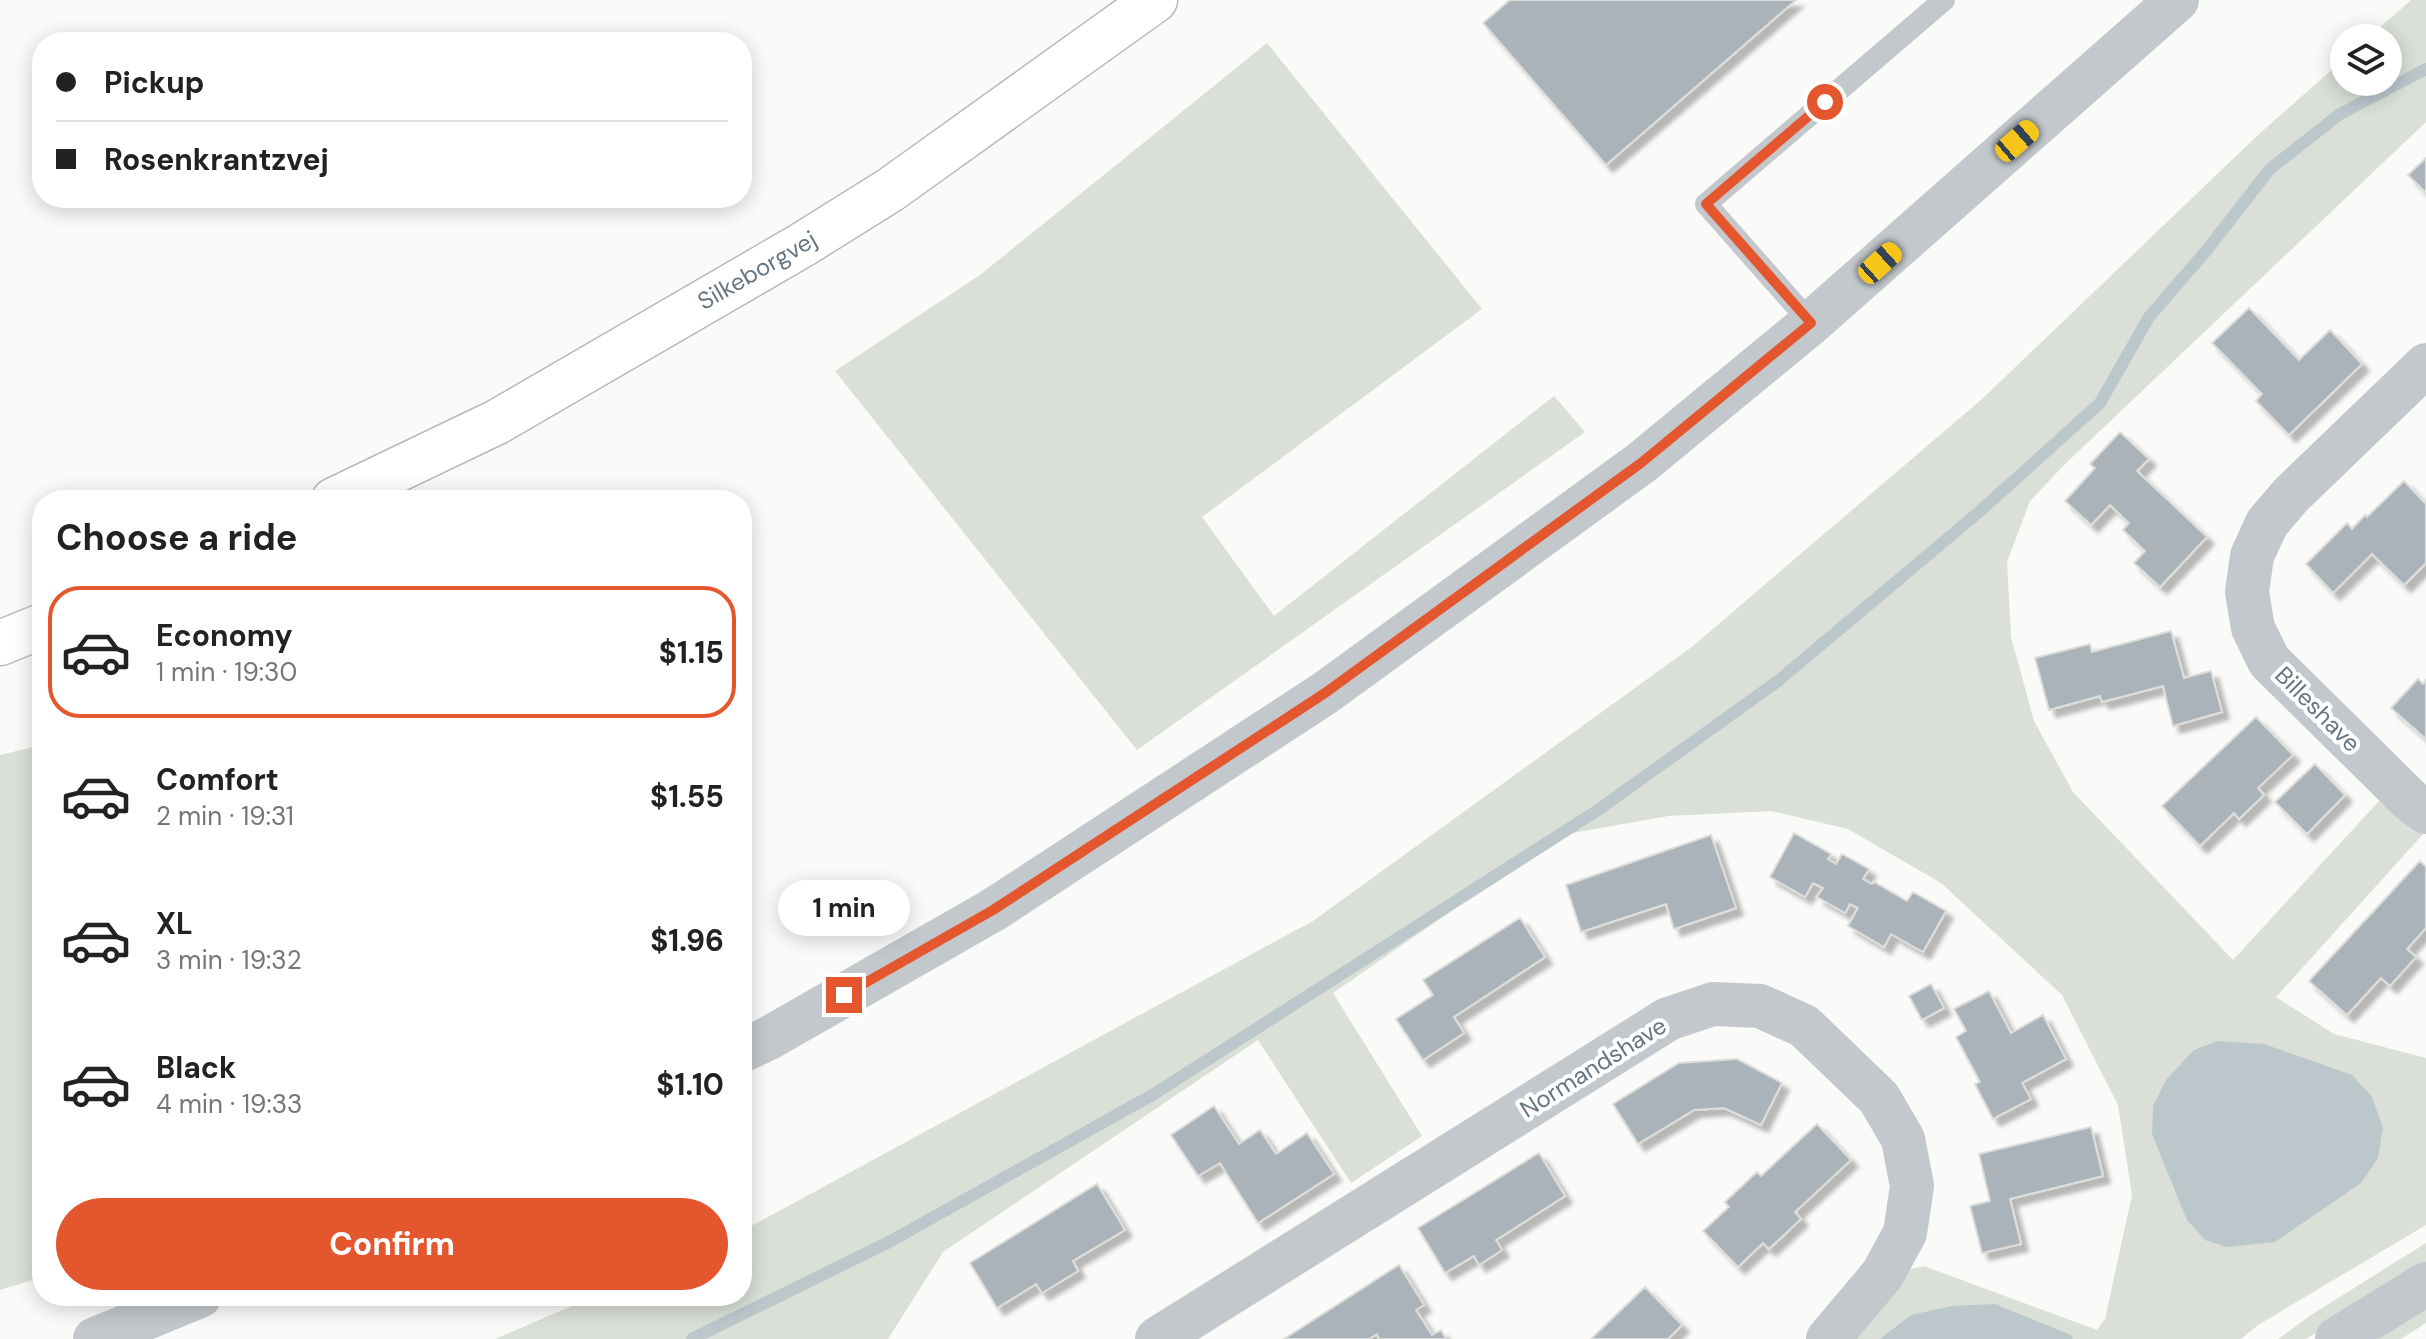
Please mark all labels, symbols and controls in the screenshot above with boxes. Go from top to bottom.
map controls [2330,24,2402,96]
button: layers [2330,24,2402,96]
text: Pickup [104,63,204,102]
route start [1807,84,1843,120]
car [1991,116,2043,166]
text: Rosenkrantzvej [104,140,329,179]
street label: Silkeborgvej [692,223,822,317]
car [1854,238,1906,288]
text: Choose a ride [56,514,297,561]
icon: car [60,616,132,688]
text: Economy [156,616,293,655]
text: $1.15 [659,633,724,672]
text: 1 min · 19:30 [156,655,297,689]
street label: Billeshave [2269,660,2367,758]
icon: car [60,760,132,832]
text: Comfort [156,760,279,799]
text: $1.55 [650,777,724,816]
text: 2 min · 19:31 [156,799,294,833]
callout: 1 min [778,879,910,935]
text: 1 min [812,891,876,925]
icon: car [60,904,132,976]
text: XL [156,904,193,943]
text: $1.96 [650,921,724,960]
text: 3 min · 19:32 [156,943,302,977]
route end [826,977,862,1013]
street label: Normandshave [1514,1010,1672,1124]
icon: car [60,1048,132,1120]
text: Black [156,1048,236,1087]
text: $1.10 [656,1065,724,1104]
text: 4 min · 19:33 [156,1087,302,1121]
button: Confirm [56,1198,728,1290]

